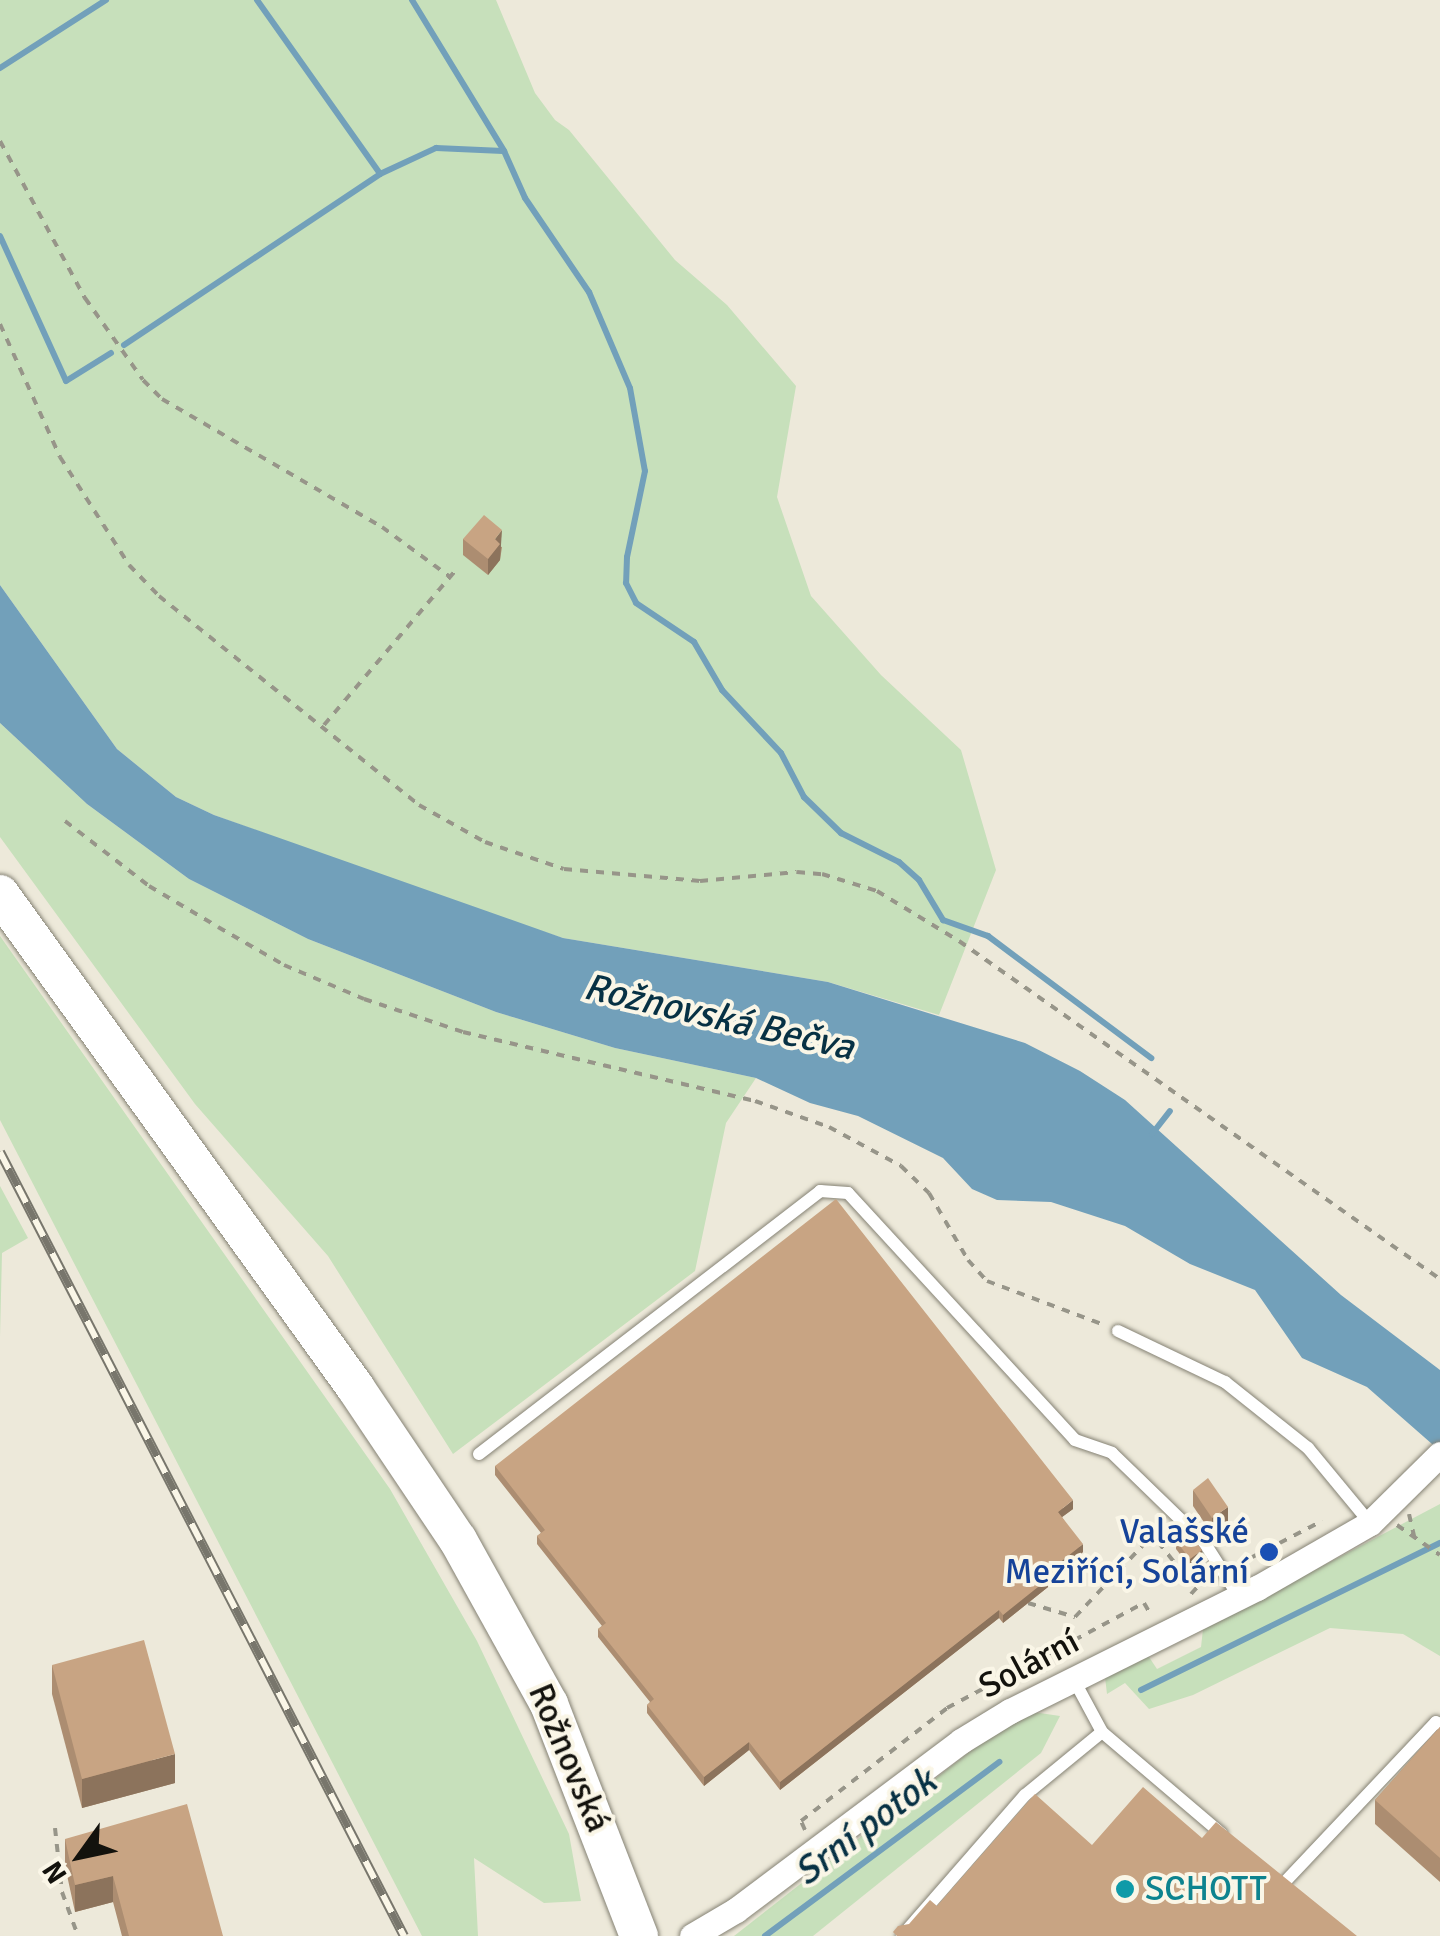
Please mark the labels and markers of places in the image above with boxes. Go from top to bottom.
place label: Valašské Meziřící, Solární [1005,1511,1249,1593]
marker: Valašské Meziřící, Solární [1258,1541,1280,1563]
place label: SCHOTT [1145,1868,1267,1910]
marker: SCHOTT [1114,1878,1136,1900]

